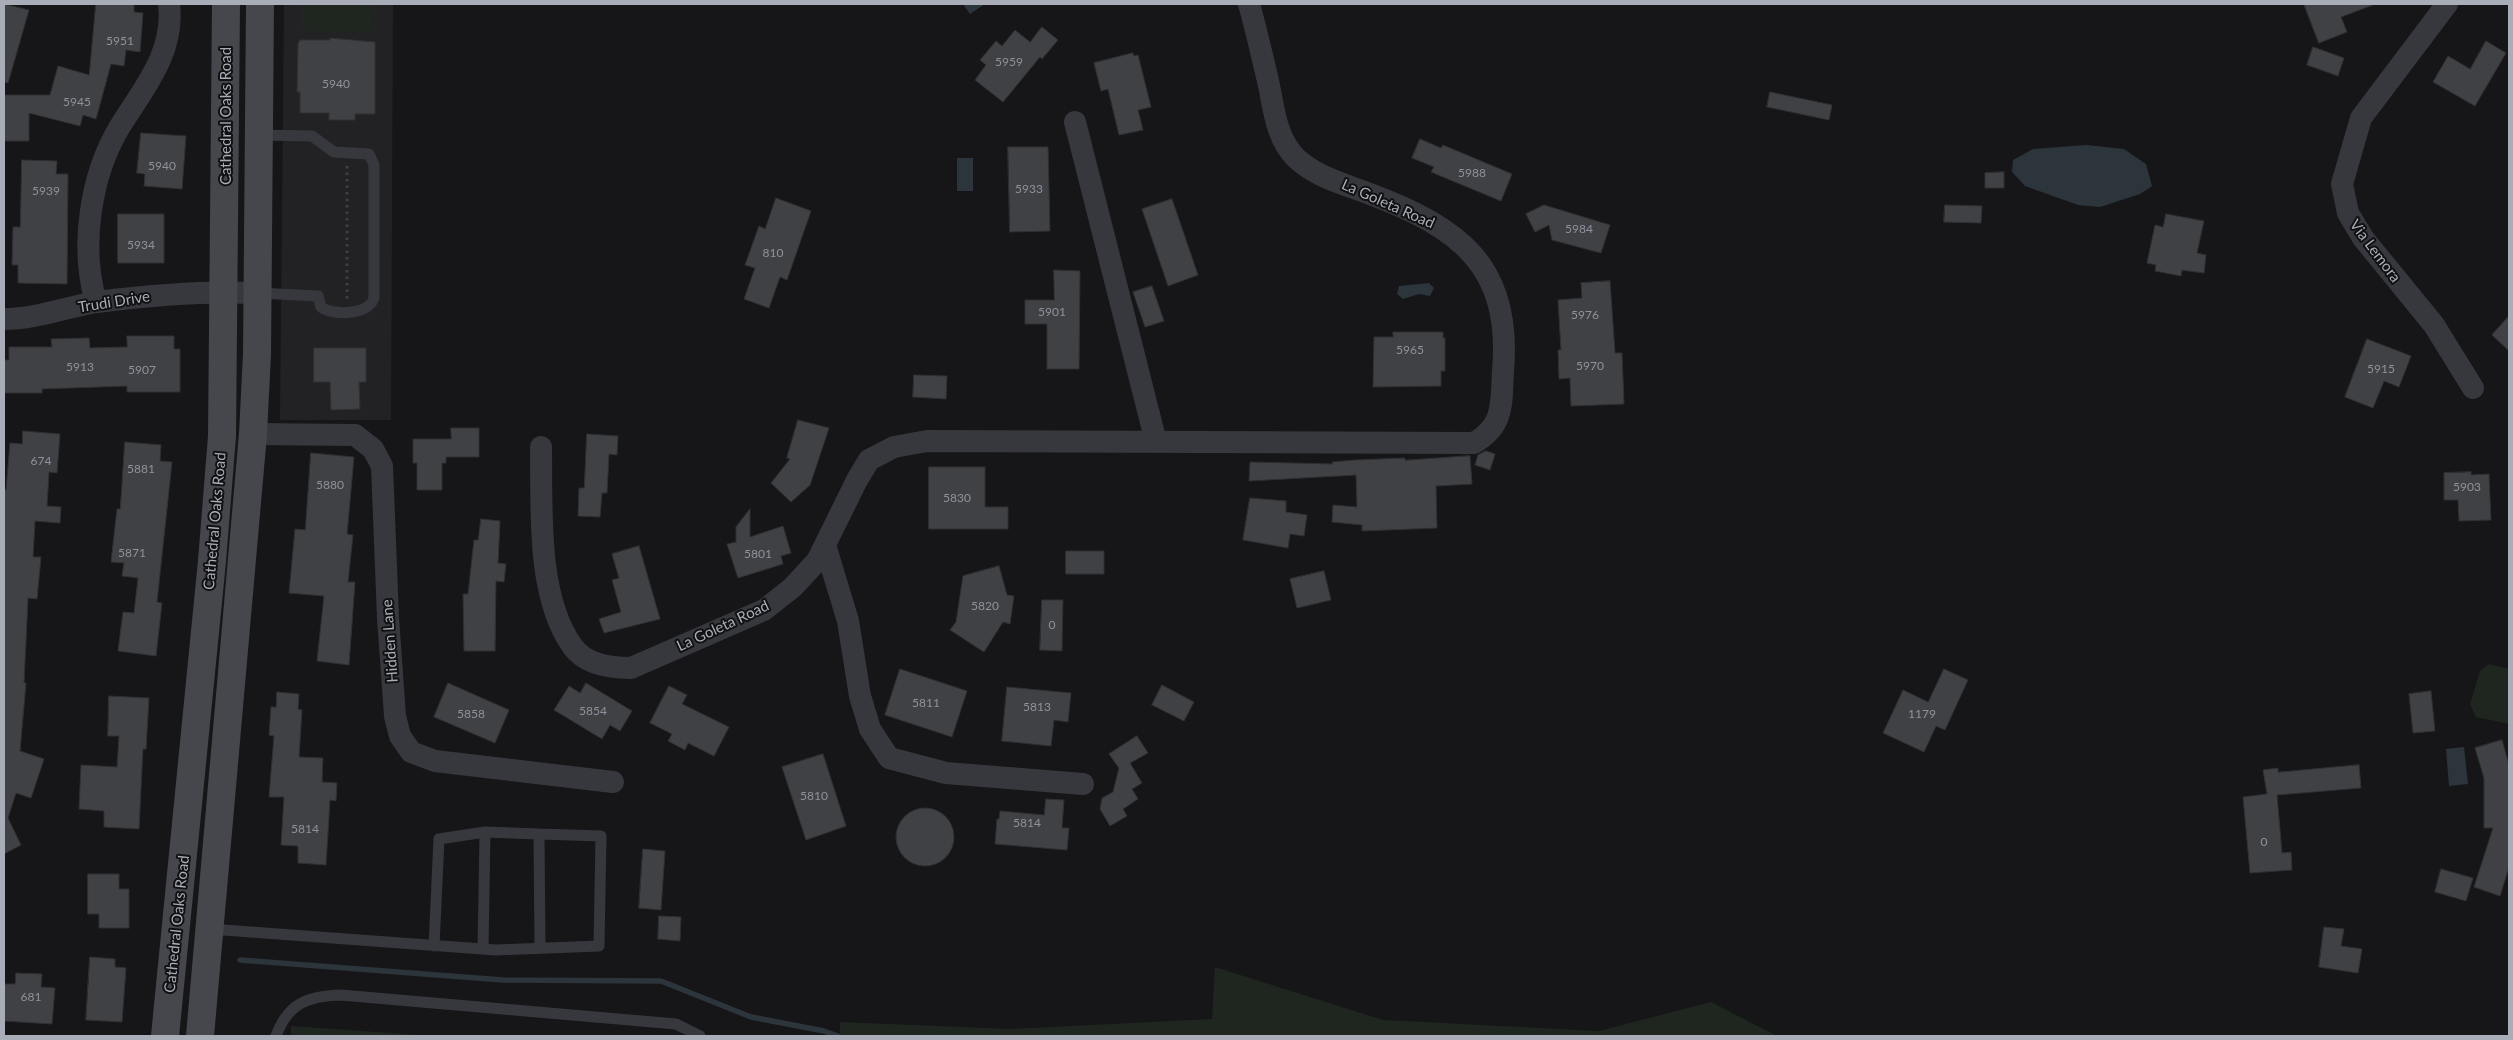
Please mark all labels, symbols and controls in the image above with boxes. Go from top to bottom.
house number: 5951 [106,34,134,48]
street label: Cathedral Oaks Road [217,47,235,185]
house number: 5959 [995,55,1023,69]
house number: 5940 [322,77,350,91]
house number: 5945 [63,95,91,109]
house number: 5940 [148,159,176,173]
house number: 5988 [1458,166,1486,180]
street label: La Goleta Road [1339,175,1437,233]
house number: 5933 [1015,182,1043,196]
house number: 5939 [32,184,60,198]
street label: Via Lemora [2346,216,2404,286]
house number: 5984 [1565,222,1593,236]
house number: 5934 [127,238,155,252]
house number: 810 [763,246,783,260]
street label: Trudi Drive [77,287,151,317]
house number: 5901 [1038,305,1066,319]
house number: 5976 [1571,308,1599,322]
house number: 5965 [1396,343,1424,357]
house number: 5970 [1576,359,1604,373]
house number: 5913 [66,360,94,374]
house number: 5915 [2367,362,2395,376]
house number: 5907 [128,363,156,377]
street label: Cathedral Oaks Road [200,451,230,591]
house number: 674 [31,454,51,468]
house number: 5881 [127,462,155,476]
house number: 5880 [316,478,344,492]
house number: 5903 [2453,480,2481,494]
house number: 5830 [943,491,971,505]
house number: 5871 [118,546,146,560]
house number: 5801 [744,547,772,561]
street label: La Goleta Road [674,597,772,655]
street label: Hidden Lane [378,599,402,683]
house number: 5820 [971,599,999,613]
house number: 0 [1049,618,1055,632]
house number: 5811 [912,696,940,710]
house number: 5813 [1023,700,1051,714]
house number: 5854 [579,704,607,718]
house number: 5858 [457,707,485,721]
house number: 1179 [1908,707,1936,721]
house number: 5810 [800,789,828,803]
house number: 5814 [1013,816,1041,830]
house number: 5814 [291,822,319,836]
house number: 0 [2261,835,2267,849]
street label: Cathedral Oaks Road [161,854,193,994]
house number: 681 [21,990,41,1004]

